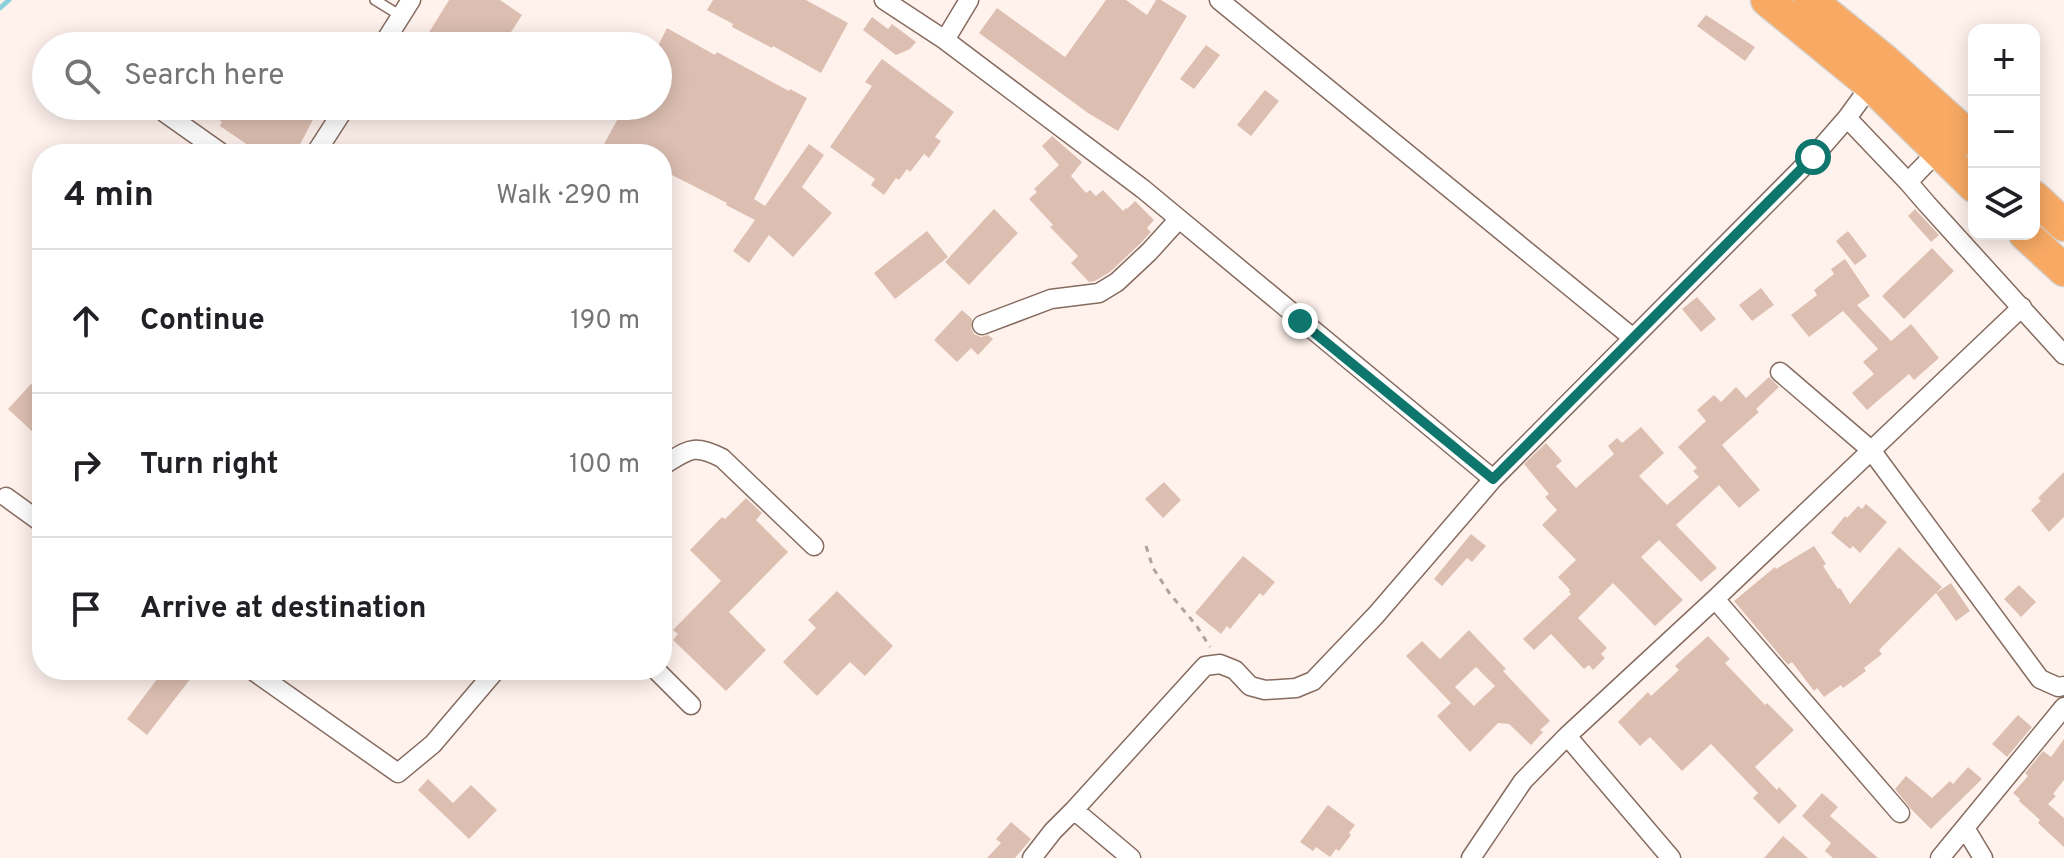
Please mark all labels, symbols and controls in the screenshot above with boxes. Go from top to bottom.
map controls [1968,24,2040,240]
button: + [1968,24,2040,96]
search box [32,32,672,120]
icon: search [60,54,104,98]
text: Search here [124,58,284,95]
button: − [1968,96,2040,168]
route start [1795,139,1831,175]
button: layers [1968,168,2040,240]
text: 4 min [64,175,154,218]
text: Walk · 290 m [496,180,640,213]
icon: ahead [64,299,108,343]
text: Continue [140,303,265,340]
route end [1282,303,1318,339]
text: 190 m [570,305,640,338]
icon: right [64,443,108,487]
text: Turn right [140,447,278,484]
text: 100 m [569,449,640,482]
icon: arrive [64,587,108,631]
text: Arrive at destination [140,591,426,628]

